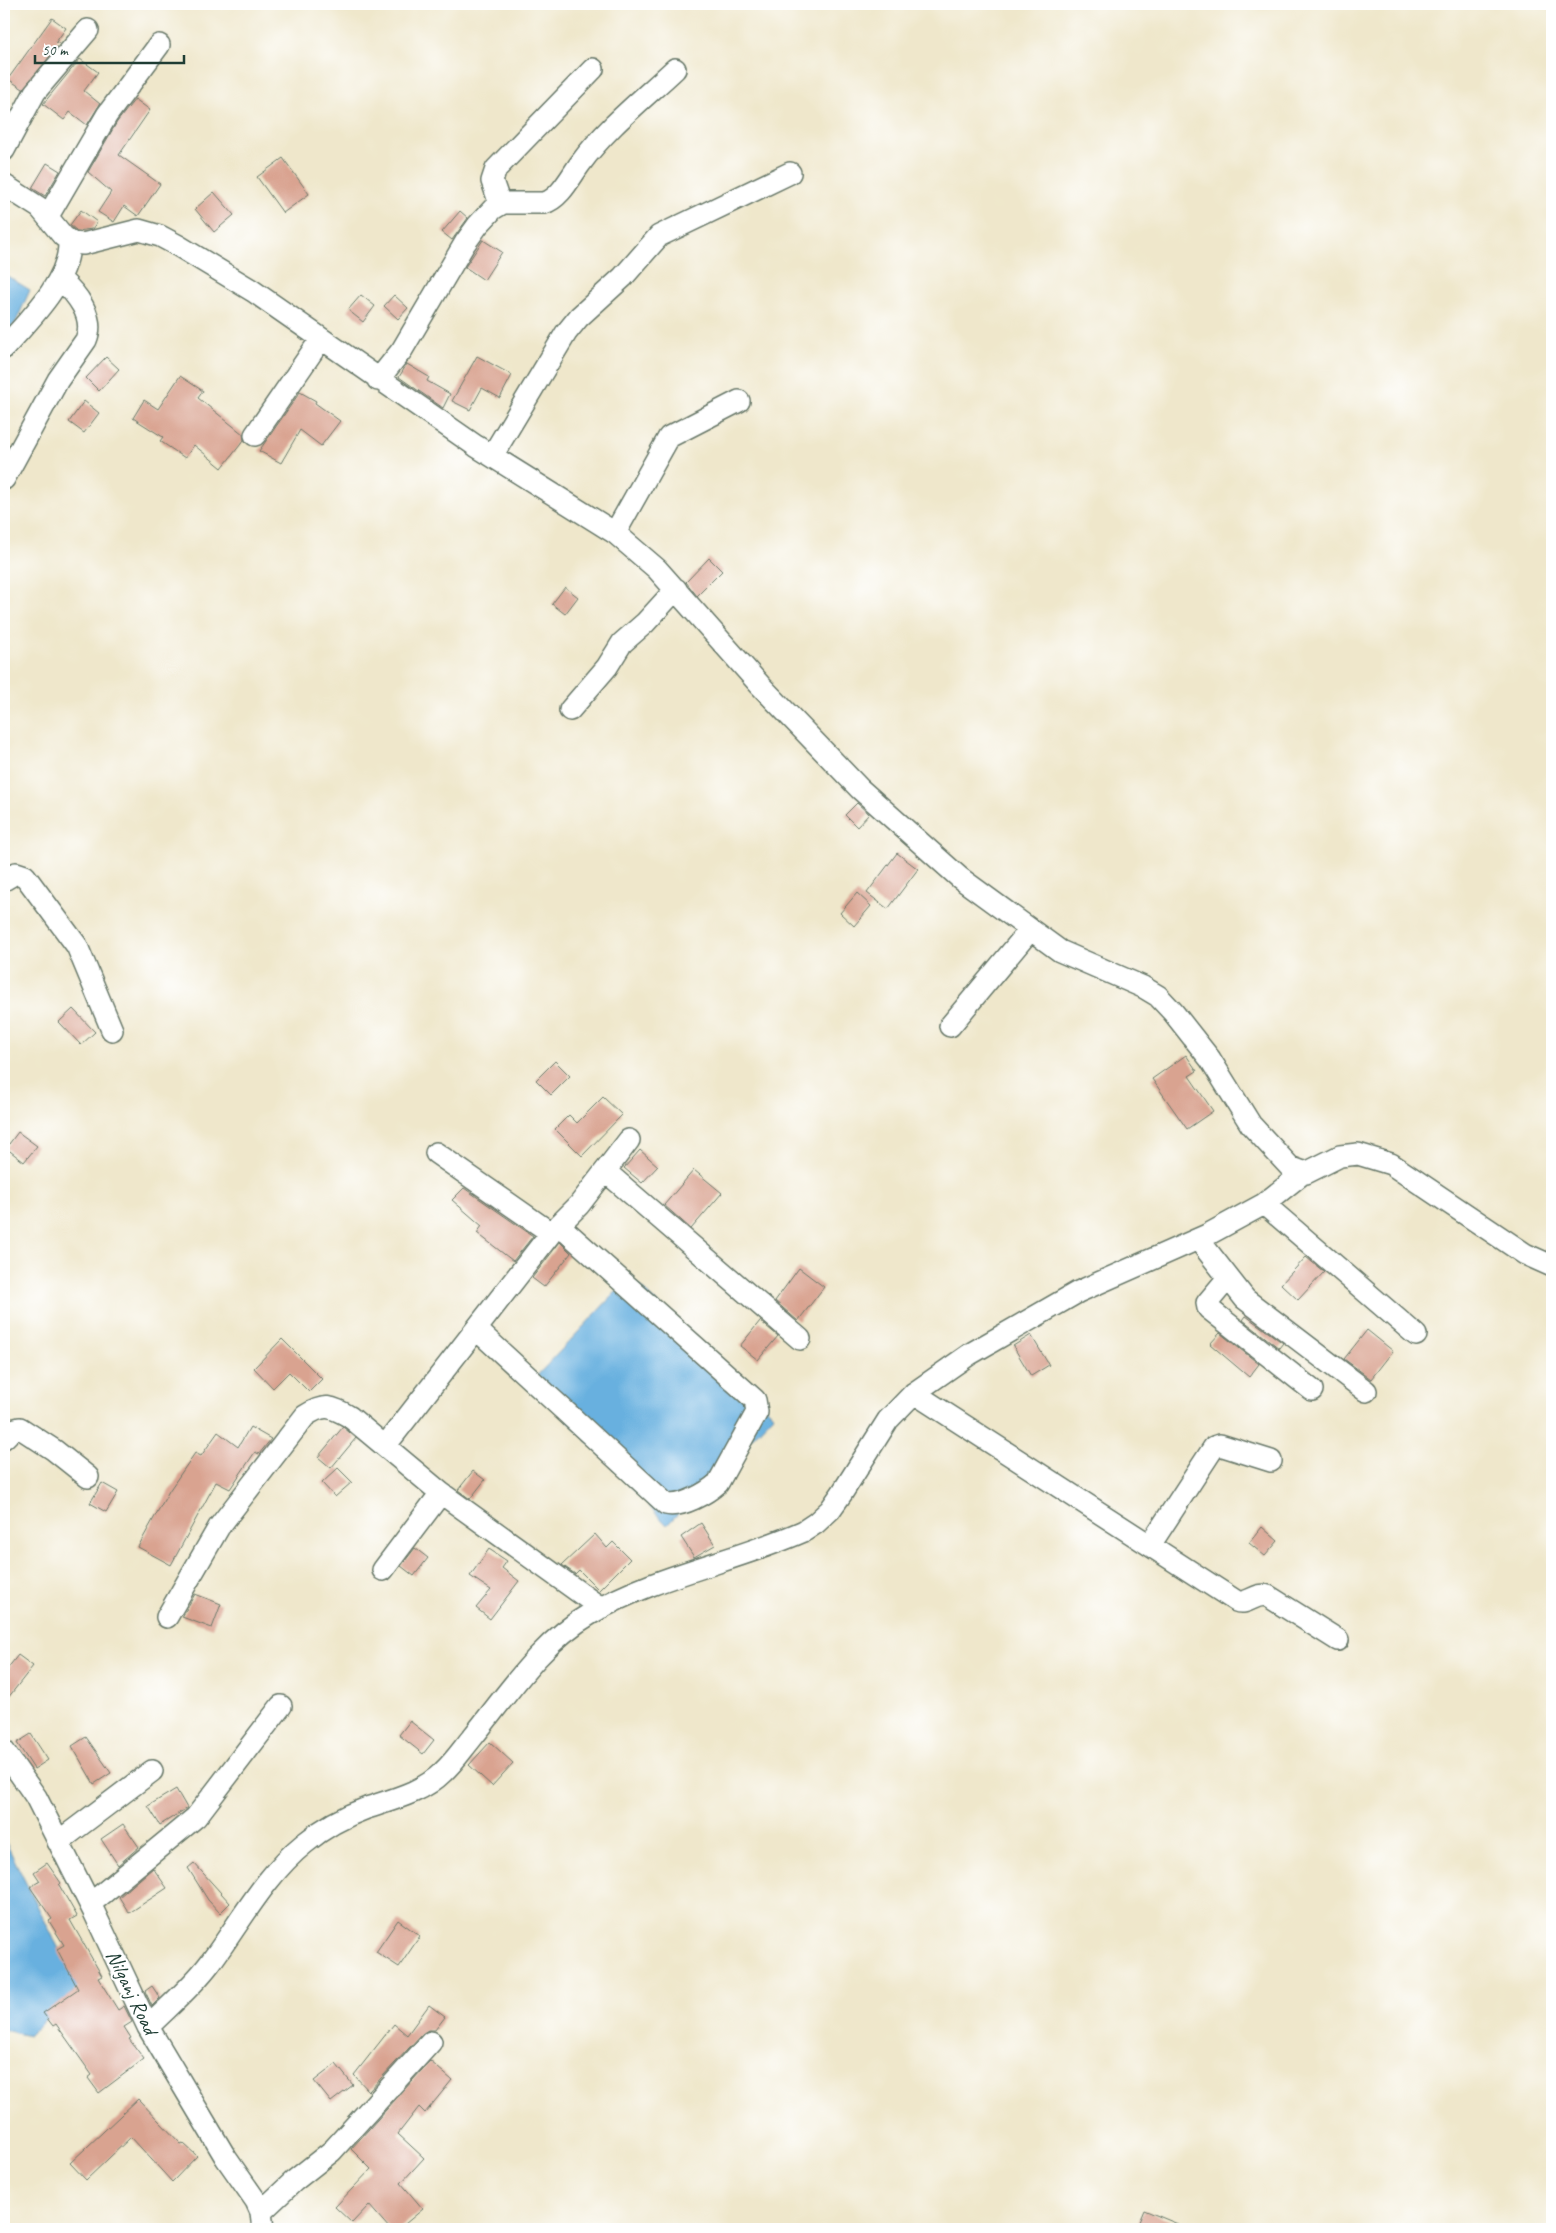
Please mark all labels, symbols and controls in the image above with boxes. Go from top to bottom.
scale bar [35,32,184,64]
text: 50 m [42,41,69,60]
street label: Nilganj Road [100,1945,165,2042]

